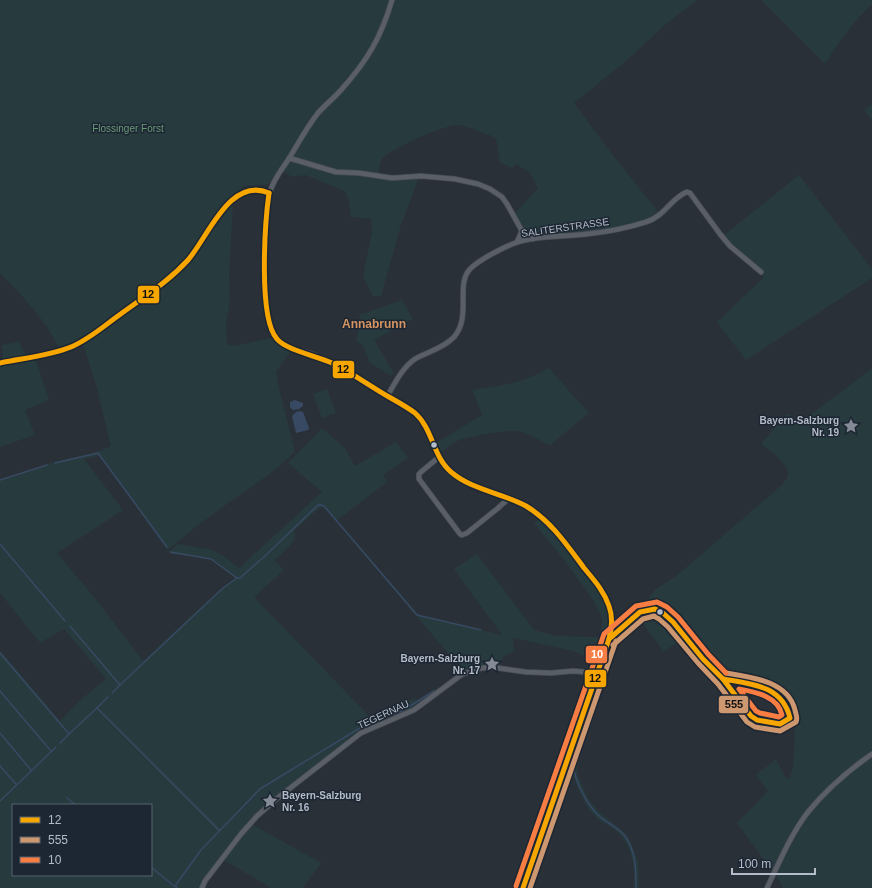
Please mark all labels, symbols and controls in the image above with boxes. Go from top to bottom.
park label: Flossinger Forst [92,123,164,134]
street label: SALITERSTRASSE [521,216,610,239]
line badge: 12 [137,285,160,304]
text: 12 [142,288,154,300]
district label: Annabrunn [342,317,406,331]
line badge: 12 [332,360,355,379]
text: 12 [337,363,349,375]
place label: Bayern-Salzburg Nr. 19 [760,415,839,438]
place icon: Bayern-Salzburg Nr. 19 [842,417,860,435]
unlabelled marker [429,440,439,450]
unlabelled marker [655,607,665,617]
line badge: 10 [585,645,608,664]
text: 10 [591,648,603,660]
place label: Bayern-Salzburg Nr. 17 [401,653,480,676]
place icon: Bayern-Salzburg Nr. 17 [483,655,501,673]
line badge: 12 [584,669,607,688]
text: 12 [589,672,601,684]
line badge: 555 [718,695,749,714]
street label: TEGERNAU [356,698,411,731]
text: 555 [725,698,743,710]
place label: Bayern-Salzburg Nr. 16 [282,790,361,813]
place icon: Bayern-Salzburg Nr. 16 [261,792,279,810]
legend [12,804,152,876]
text: 12 [48,813,62,827]
text: 555 [48,833,68,847]
scale bar [732,850,815,876]
text: 10 [48,853,62,867]
text: 100 m [738,857,771,871]

